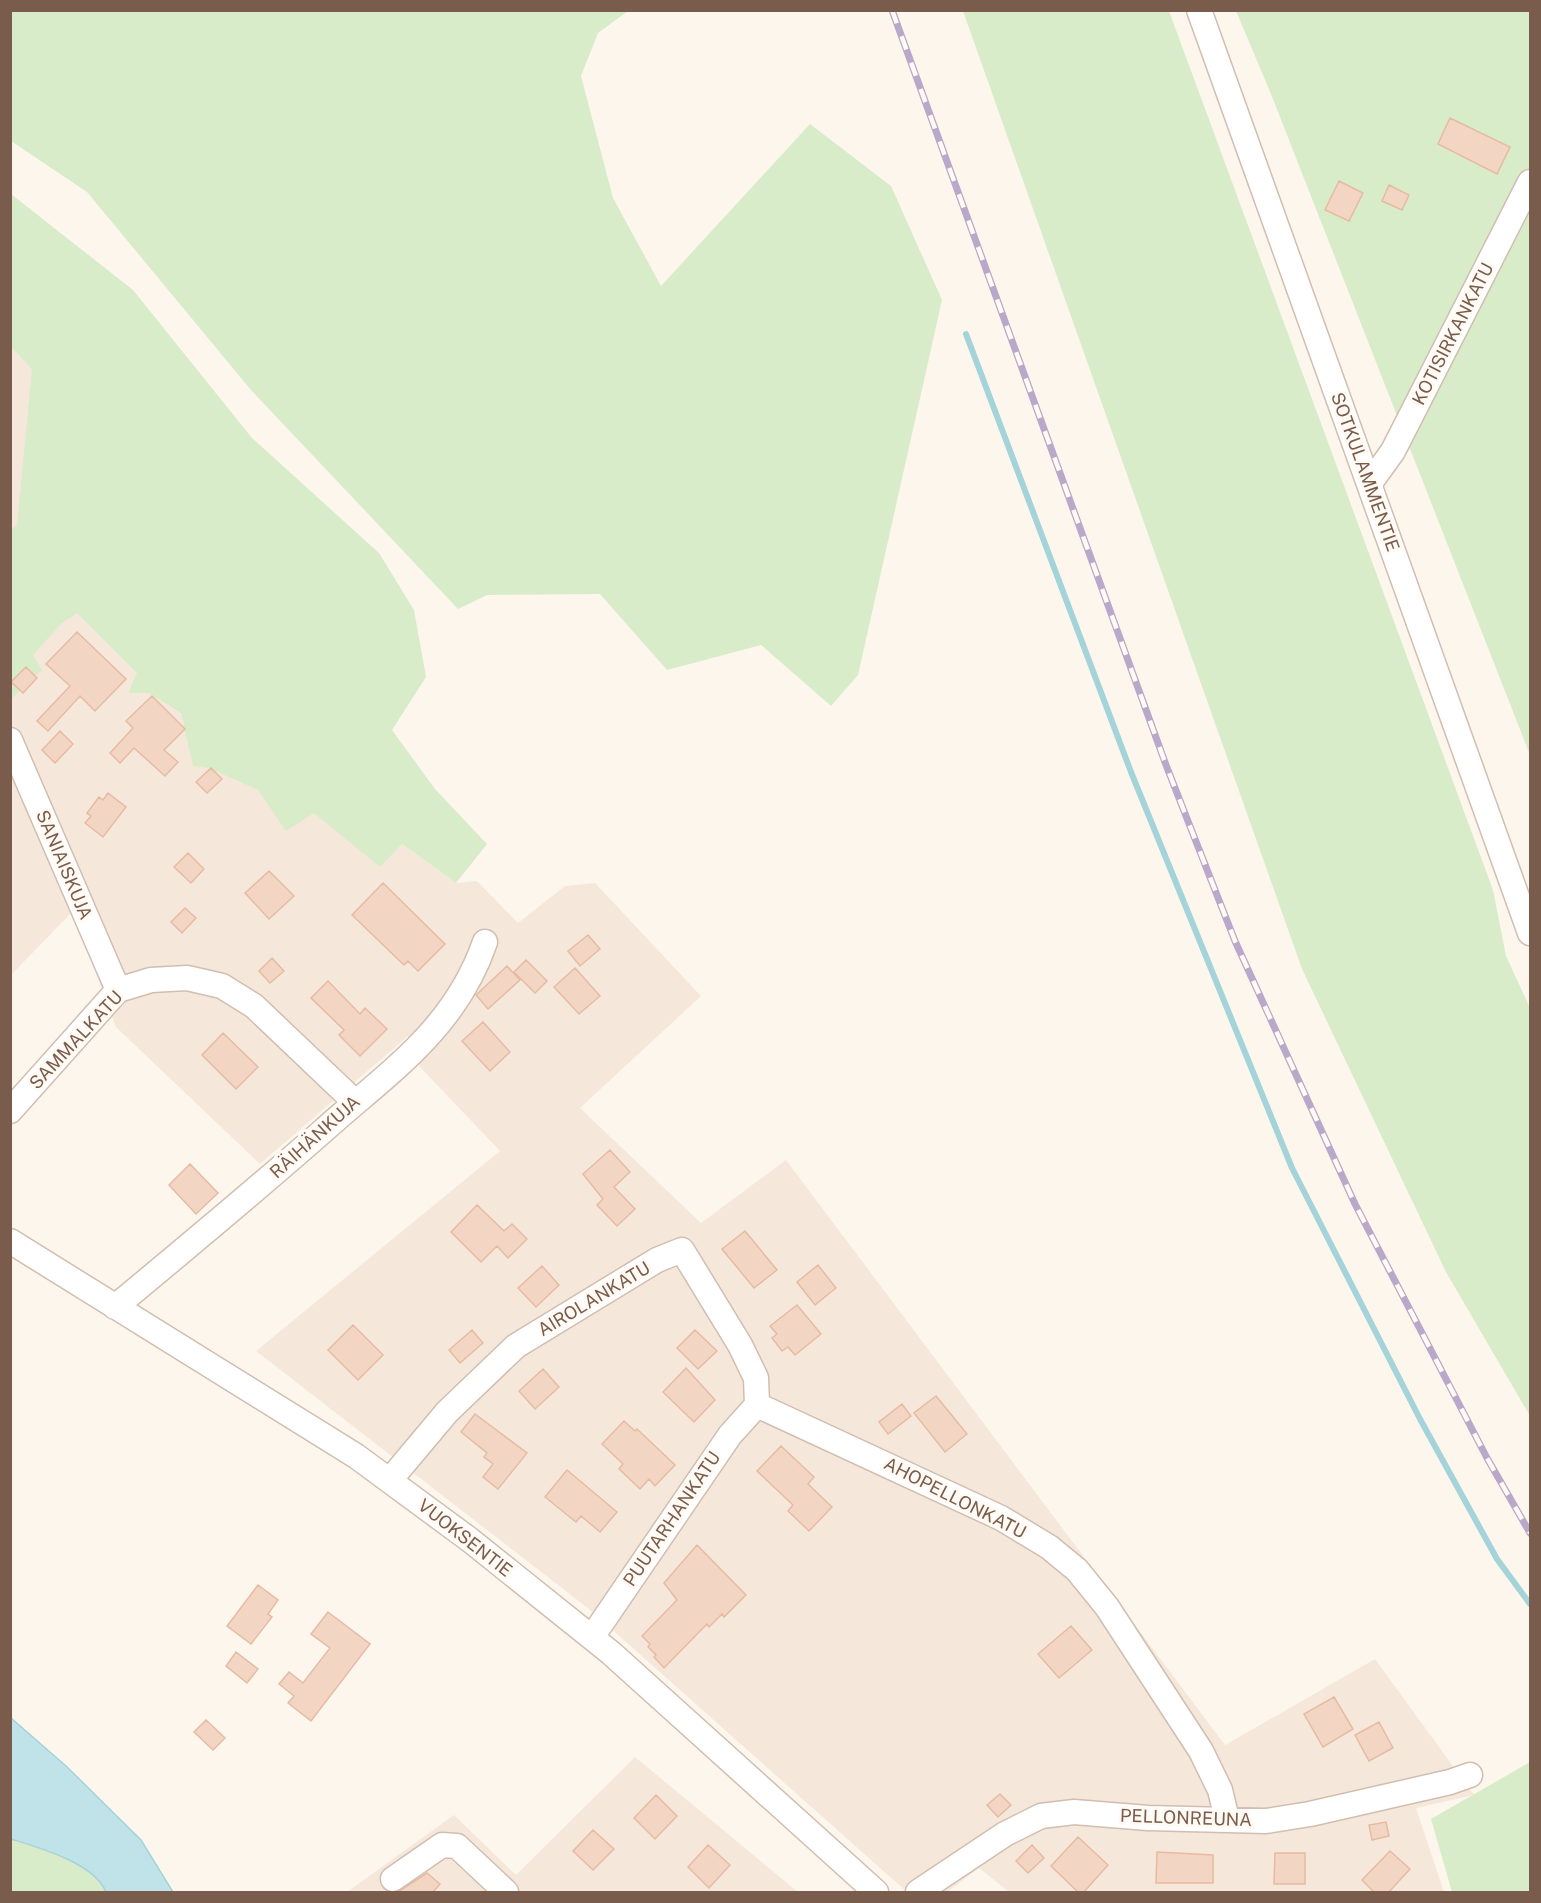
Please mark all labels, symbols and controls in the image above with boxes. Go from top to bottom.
street label: KOTISIRKANKATU [1408,259,1497,408]
street label: SOTKULAMMENTIE [1327,389,1404,554]
street label: SANIAISKUJA [32,807,97,923]
street label: SAMMALKATU [25,986,126,1093]
street label: RÄIHÄNKUJA [265,1090,364,1183]
street label: AIROLANKATU [534,1257,654,1340]
street label: PUUTARHANKATU [619,1447,724,1590]
street label: AHOPELLONKATU [881,1453,1030,1542]
street label: VUOKSENTIE [414,1494,516,1581]
street label: PELLONREUNA [1120,1805,1253,1830]

